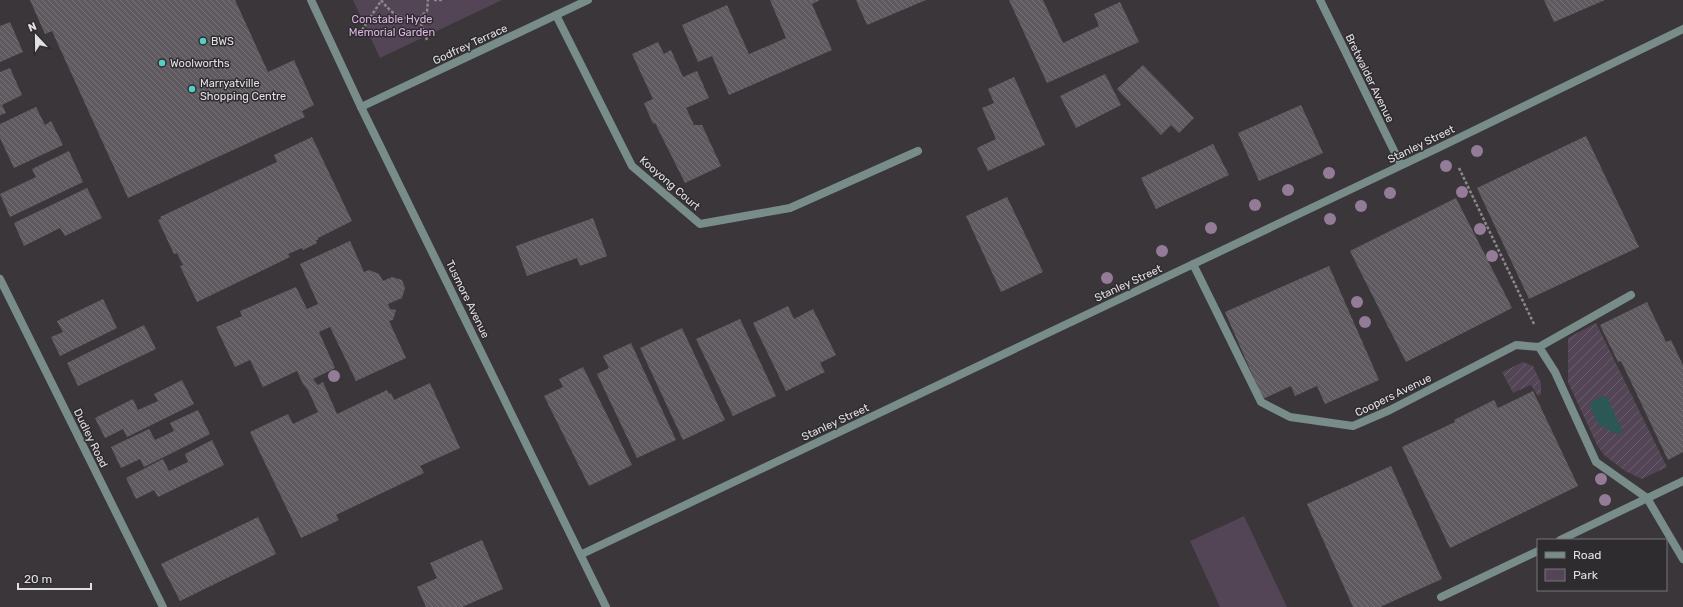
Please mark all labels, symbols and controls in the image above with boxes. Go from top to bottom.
park label: Constable Hyde Memorial Garden [349,13,435,39]
north arrow [16,16,56,56]
text: N [26,20,39,35]
street label: Godfrey Terrace [431,21,510,67]
street label: Bretwalder Avenue [1342,32,1397,125]
place label: BWS [211,35,234,48]
marker: BWS [198,36,208,46]
place label: Woolworths [170,57,230,70]
marker: Woolworths [157,58,167,68]
place label: Marryatville Shopping Centre [200,77,286,103]
marker: Marryatville Shopping Centre [187,84,197,94]
street label: Stanley Street [1386,122,1457,166]
street label: Kooyong Court [637,154,703,214]
street label: Tusmore Avenue [443,258,492,340]
street label: Stanley Street [1092,262,1165,305]
street label: Coopers Avenue [1353,371,1434,420]
street label: Stanley Street [799,401,872,444]
street label: Dudley Road [71,407,110,470]
legend [1537,539,1667,591]
text: Road [1573,548,1601,562]
scale bar [18,565,91,591]
text: Park [1573,568,1599,582]
text: 20 m [24,572,52,586]

